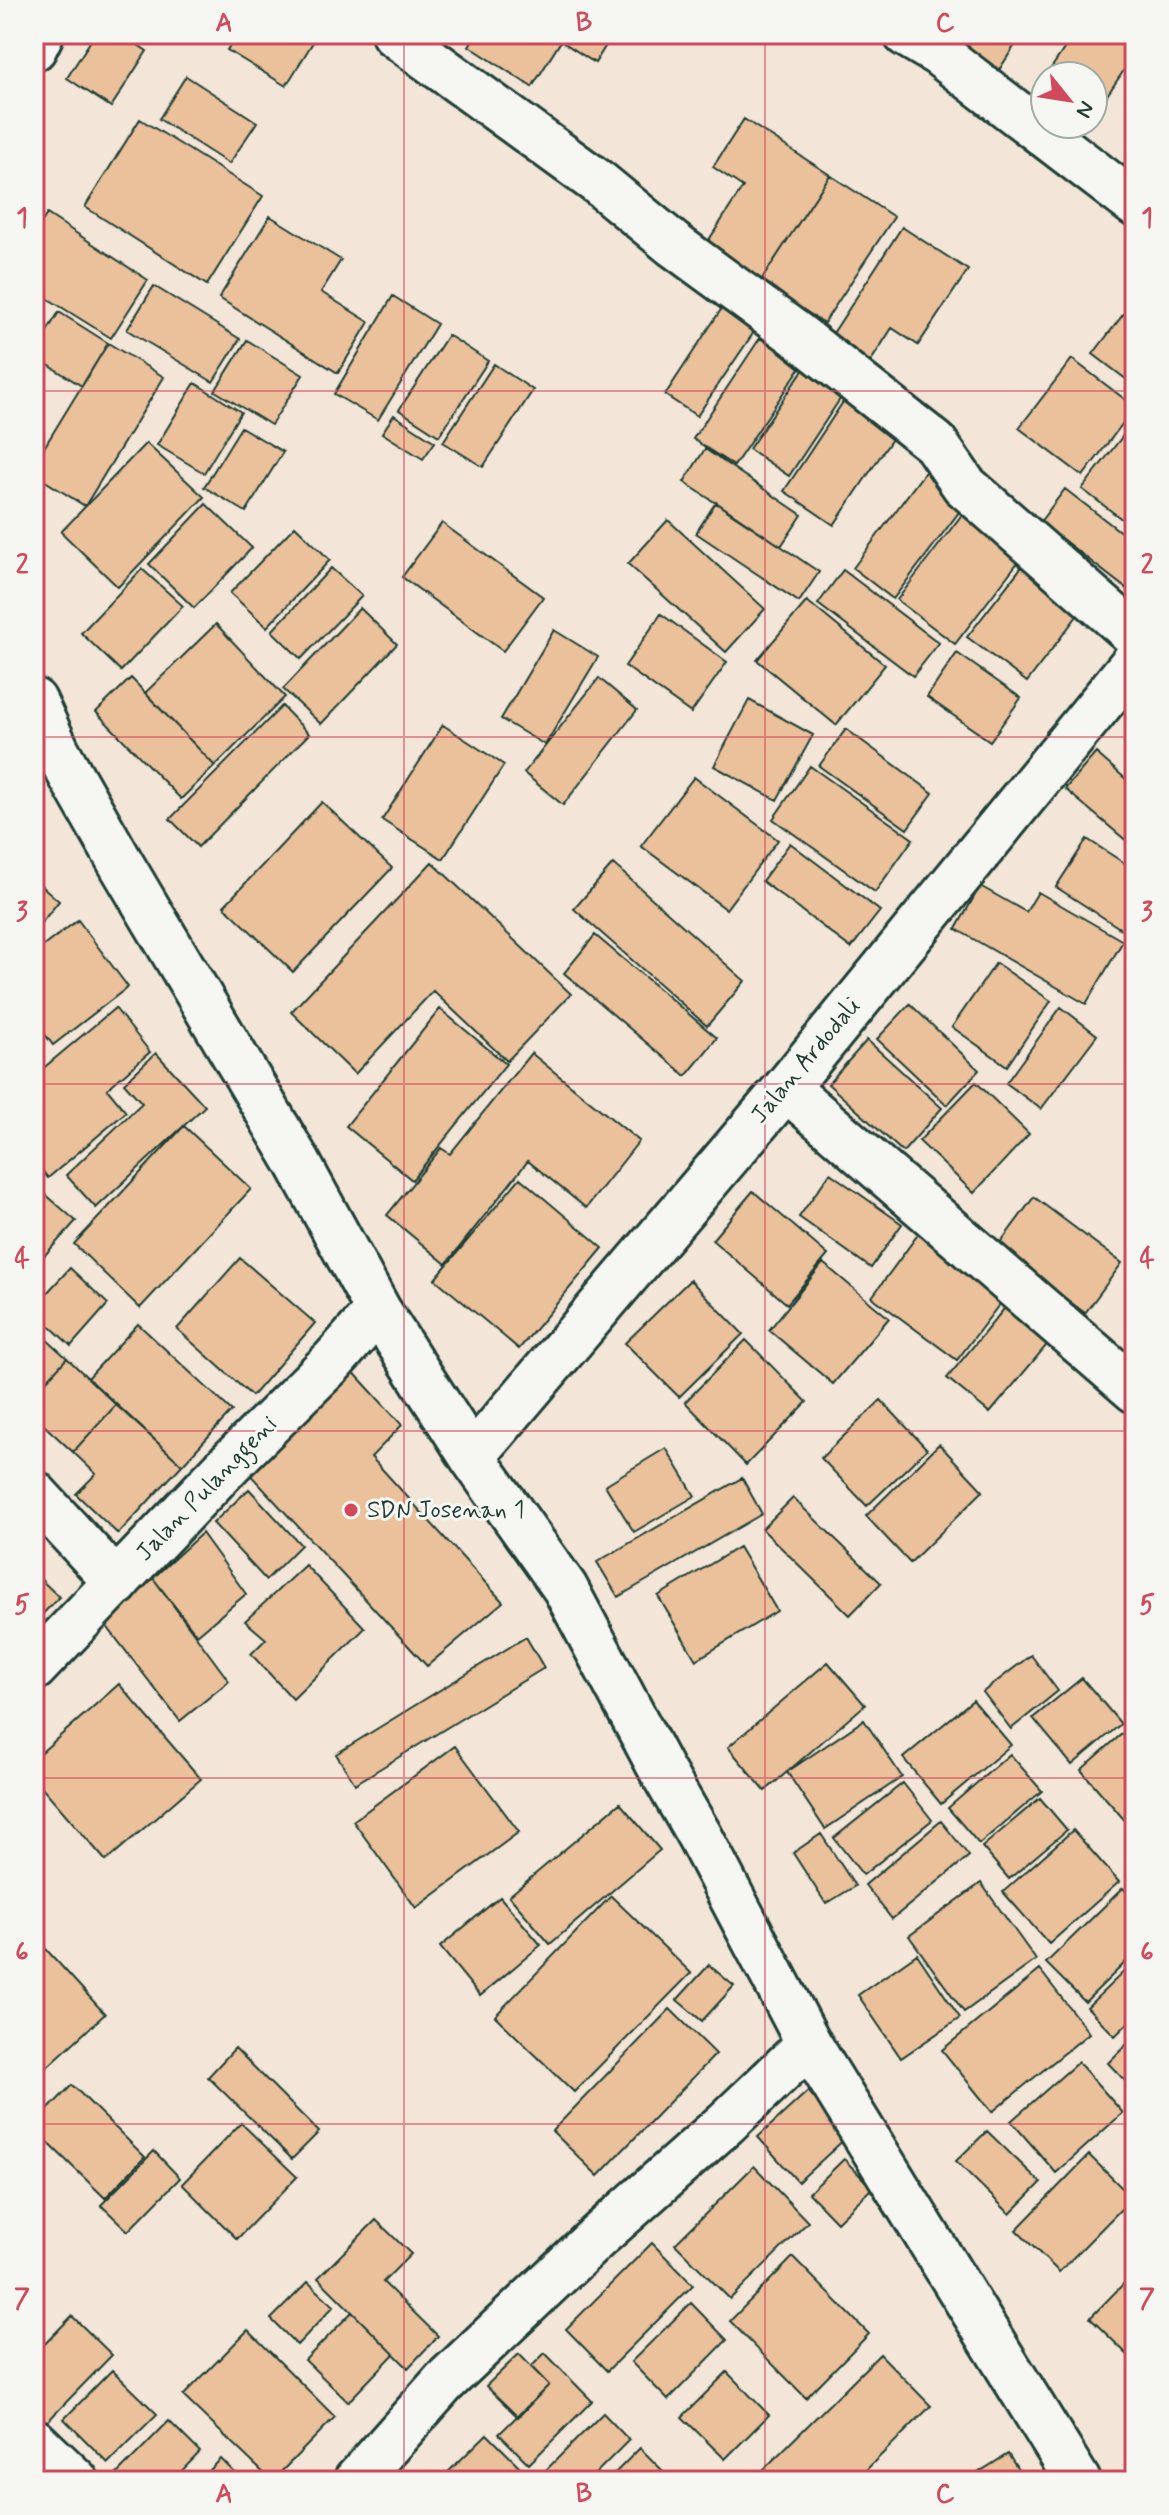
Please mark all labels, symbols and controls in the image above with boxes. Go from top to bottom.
text: A [215,7,233,41]
text: B [576,7,592,41]
text: C [936,7,955,41]
north arrow [1029,60,1109,140]
text: N [1069,96,1100,122]
text: 1 [16,202,28,236]
text: 1 [1141,202,1153,236]
text: 2 [16,549,29,583]
text: 2 [1141,549,1154,583]
text: 3 [16,896,28,930]
text: 3 [1141,896,1153,930]
street label: Jalan Ardodali [744,992,868,1130]
text: 4 [14,1243,30,1277]
text: 4 [1139,1243,1155,1277]
street label: Jalan Pulanggeni [130,1410,286,1570]
place label: SDN Josenan 1 [367,1495,525,1526]
marker: SDN Josenan 1 [342,1501,360,1519]
text: 5 [14,1589,30,1623]
text: 5 [1139,1589,1155,1623]
text: 6 [15,1936,29,1970]
text: 6 [1140,1936,1154,1970]
text: 7 [14,2283,30,2317]
text: 7 [1139,2283,1155,2317]
text: A [215,2478,233,2512]
text: B [576,2478,592,2512]
text: C [936,2478,955,2512]

